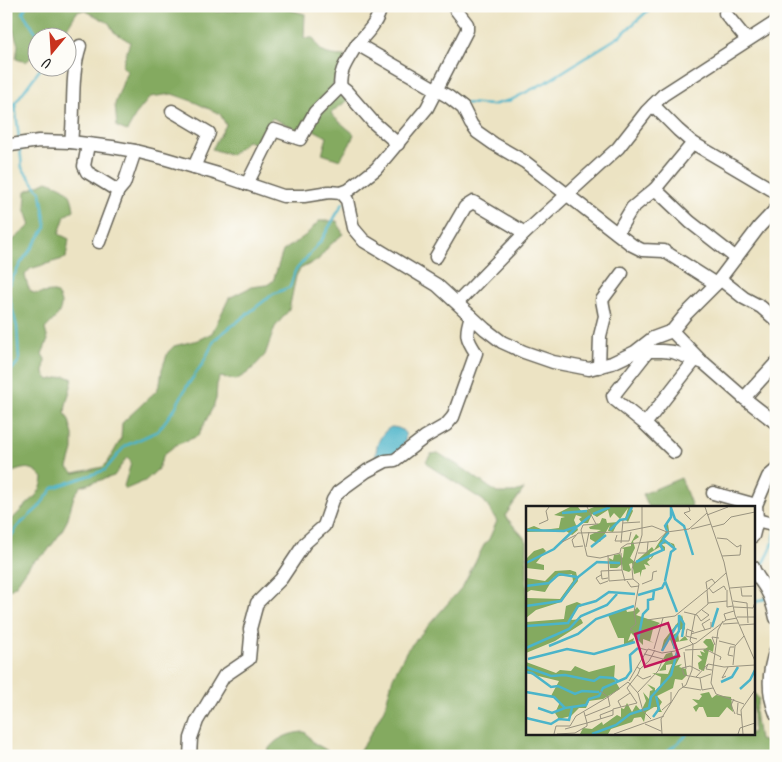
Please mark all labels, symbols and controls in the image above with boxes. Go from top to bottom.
north arrow [28,28,78,78]
text: U [39,54,54,73]
inset map [526,506,754,734]

